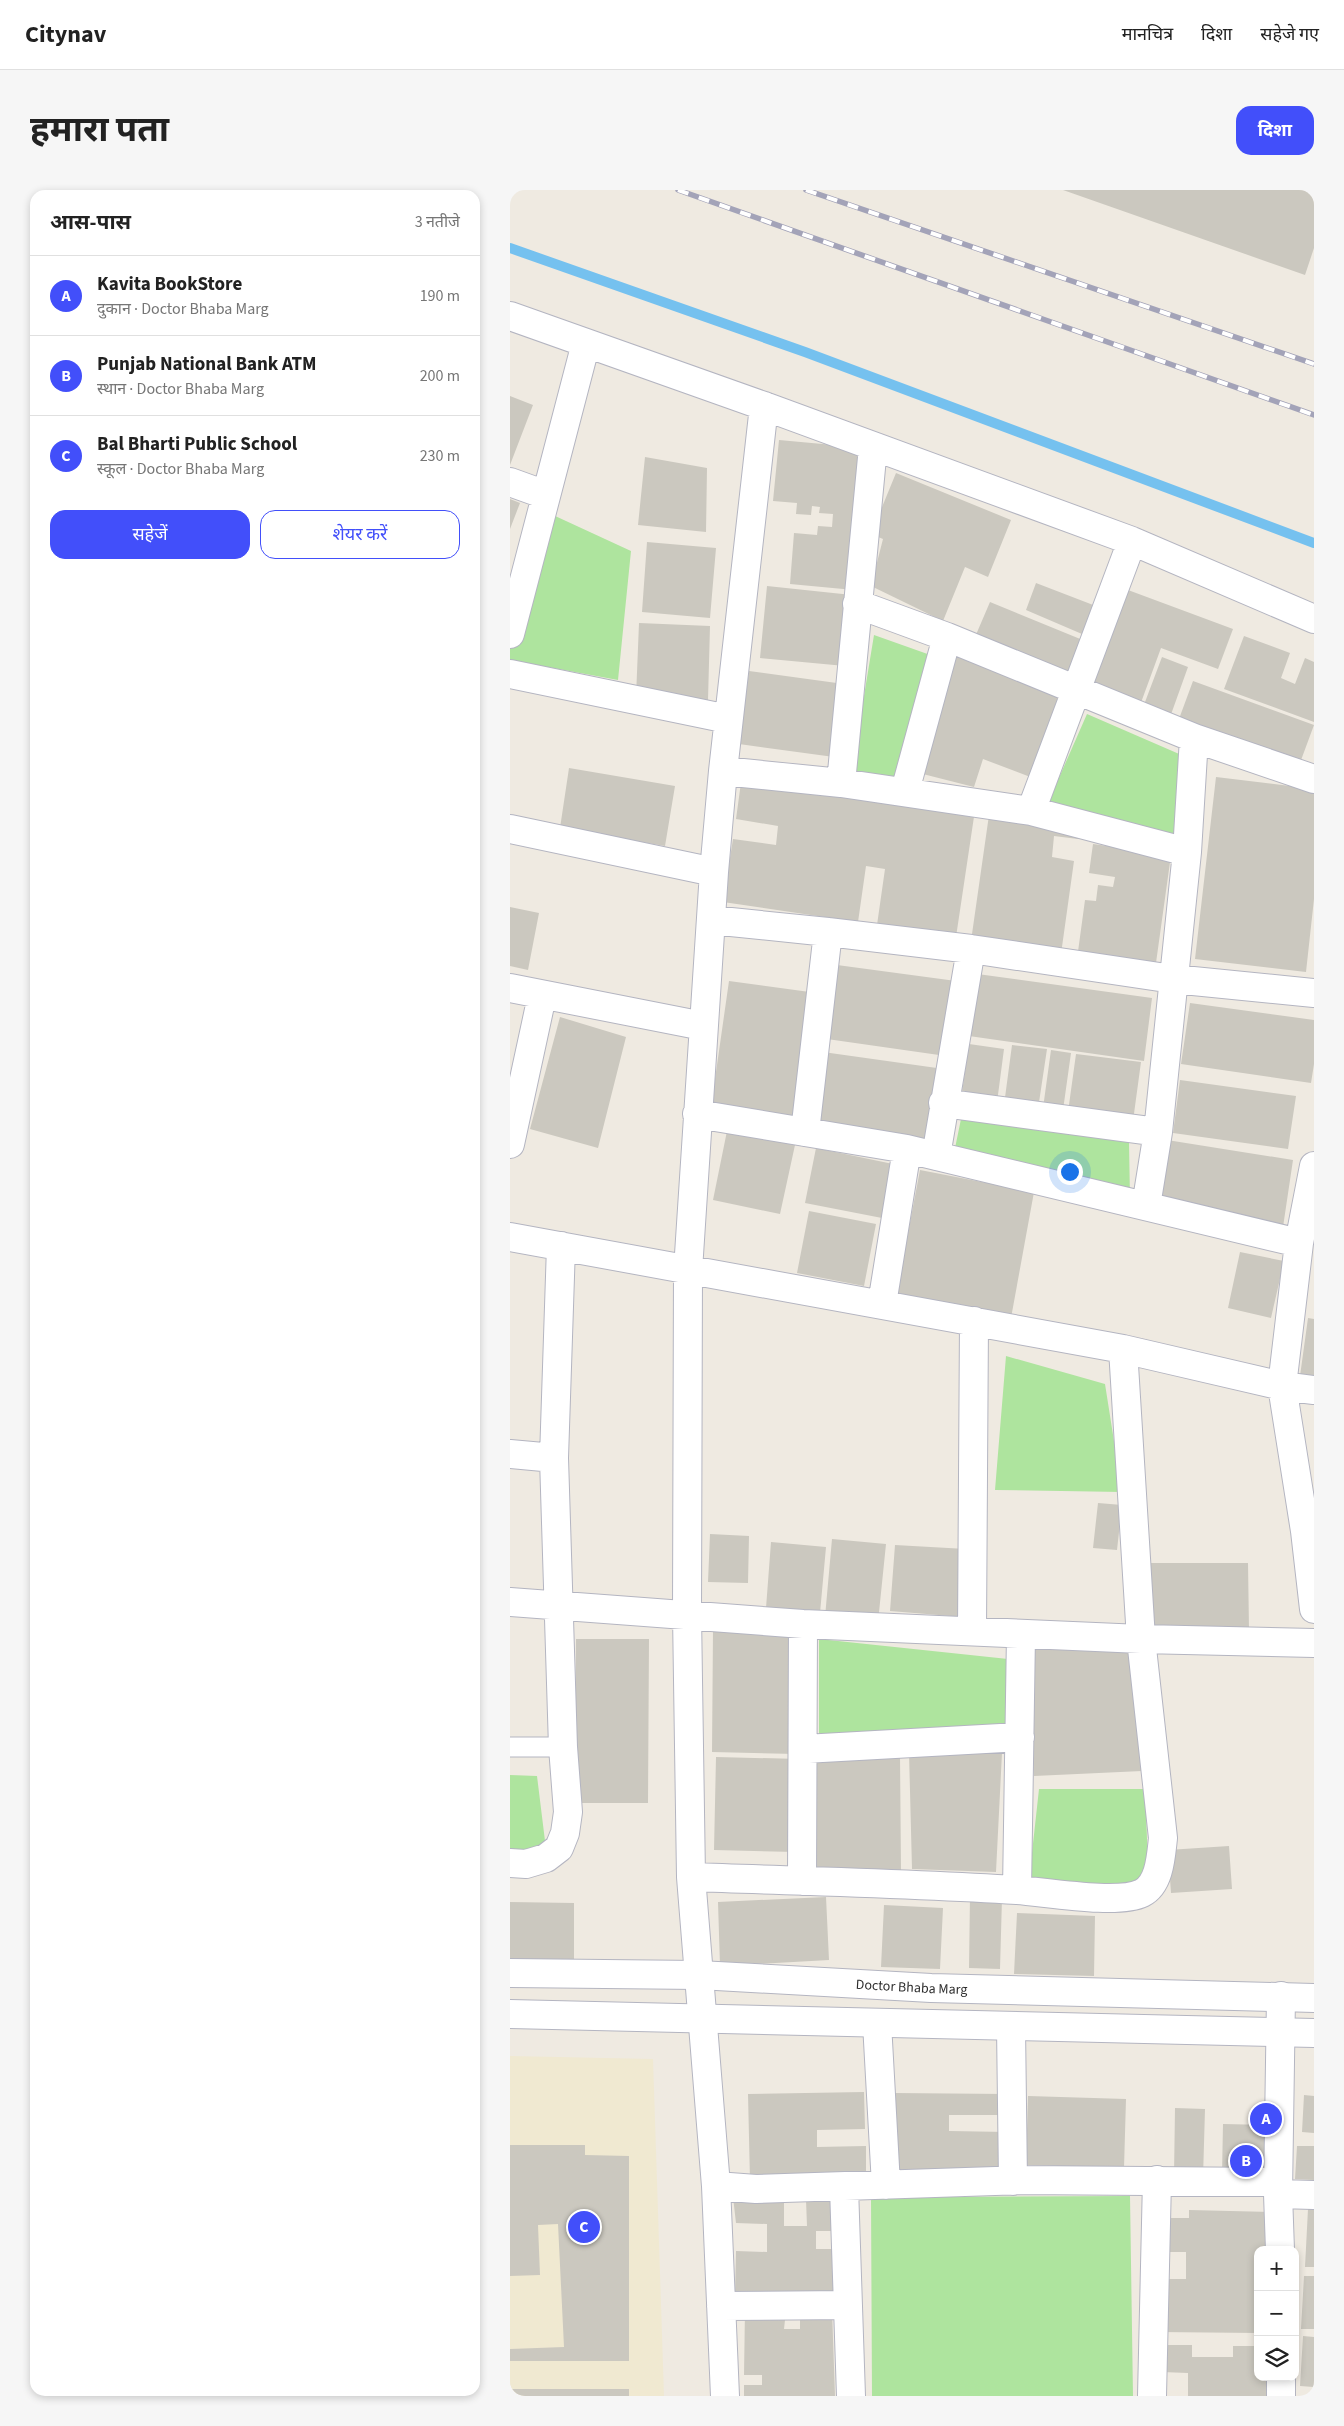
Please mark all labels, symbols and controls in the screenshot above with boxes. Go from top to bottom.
text: Citynav [25,17,106,52]
text: मानचित्र [1122,22,1173,47]
text: दिशा [1201,22,1232,47]
text: सहेजे गए [1260,22,1319,47]
text: हमारा पता [30,105,169,155]
button: दिशा [1236,106,1314,155]
text: आस-पास [50,207,131,237]
text: 3 नतीजे [415,211,460,233]
text: Kavita BookStore [97,271,242,298]
text: A [61,285,71,307]
text: 190 m [420,285,460,307]
text: दुकान · Doctor Bhaba Marg [97,298,269,320]
text: Punjab National Bank ATM [97,351,317,378]
text: B [61,365,71,387]
text: 200 m [420,365,460,387]
text: स्थान · Doctor Bhaba Marg [97,378,264,400]
text: Bal Bharti Public School [97,431,297,458]
text: C [61,445,71,467]
text: 230 m [420,445,460,467]
text: स्कूल · Doctor Bhaba Marg [97,458,264,480]
button: सहेजें [50,510,250,559]
button: शेयर करें [260,510,460,559]
your location [1057,1159,1083,1185]
street label: Doctor Bhaba Marg [855,1975,968,2000]
pin: A [1250,2100,1282,2138]
pin: B [1230,2142,1262,2180]
pin: C [568,2208,600,2246]
map controls [1254,2246,1299,2381]
button: + [1254,2246,1299,2291]
button: − [1254,2291,1299,2336]
button: layers [1254,2336,1299,2381]

